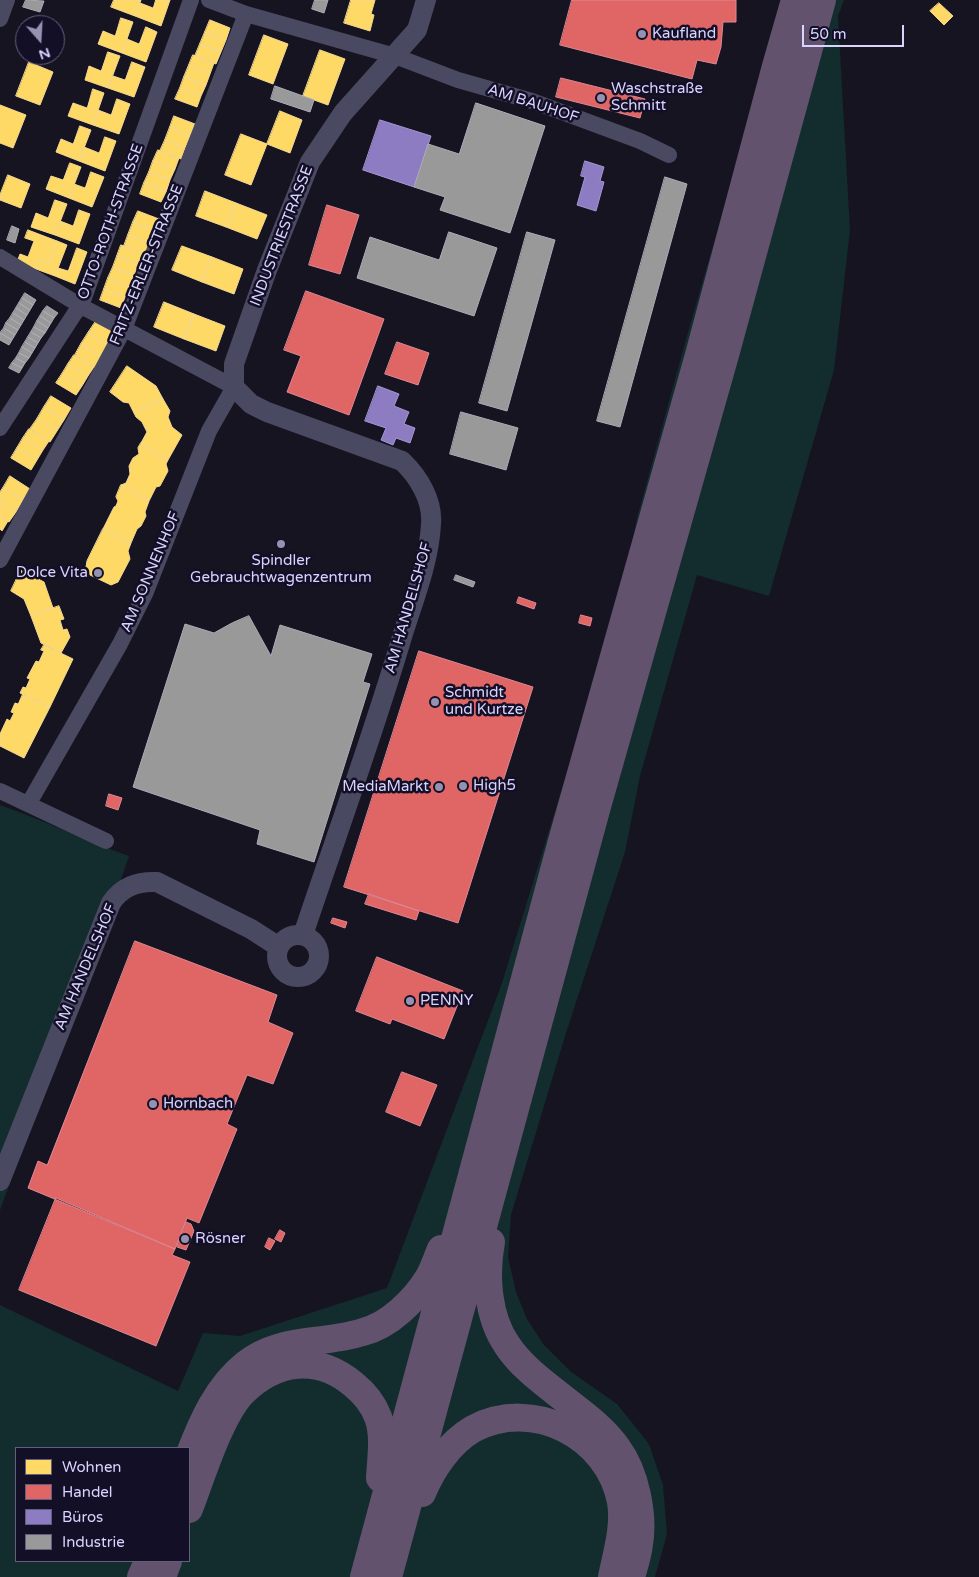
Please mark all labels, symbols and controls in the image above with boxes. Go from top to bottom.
north arrow [15,15,65,65]
scale bar [804,15,906,47]
place label: Kaufland [652,25,716,43]
text: 50 m [810,25,847,43]
marker: Kaufland [636,28,648,40]
text: N [37,44,53,64]
place label: Waschstraße Schmitt [611,80,703,115]
street label: AM BAUHOF [485,81,581,127]
marker: Waschstraße Schmitt [595,92,607,104]
street label: OTTO-ROTH-STRASSE [74,142,148,302]
street label: INDUSTRIESTRASSE [247,163,317,309]
street label: FRITZ-ERLER-STRASSE [107,182,187,348]
street label: AM SONNENHOF [117,509,185,635]
marker: Spindler Gebrauchtwagenzentrum [275,538,287,550]
street label: AM HANDELSHOF [382,540,436,676]
place label: Spindler Gebrauchtwagenzentrum [190,552,372,587]
place label: Dolce Vita [16,564,88,582]
marker: Dolce Vita [92,567,104,579]
place label: Schmidt und Kurtze [445,684,523,719]
marker: Schmidt und Kurtze [429,696,441,708]
place label: High5 [473,777,516,795]
place label: MediaMarkt [342,778,429,796]
marker: High5 [457,780,469,792]
marker: MediaMarkt [433,781,445,793]
street label: AM HANDELSHOF [51,901,121,1033]
place label: PENNY [420,992,473,1010]
marker: PENNY [404,995,416,1007]
place label: Hornbach [163,1095,233,1113]
marker: Hornbach [147,1098,159,1110]
place label: Rösner [195,1230,245,1248]
marker: Rösner [179,1233,191,1245]
legend [15,1447,190,1562]
text: Wohnen [62,1458,122,1476]
text: Handel [62,1483,113,1501]
text: Büros [62,1508,103,1526]
text: Industrie [62,1533,125,1551]

